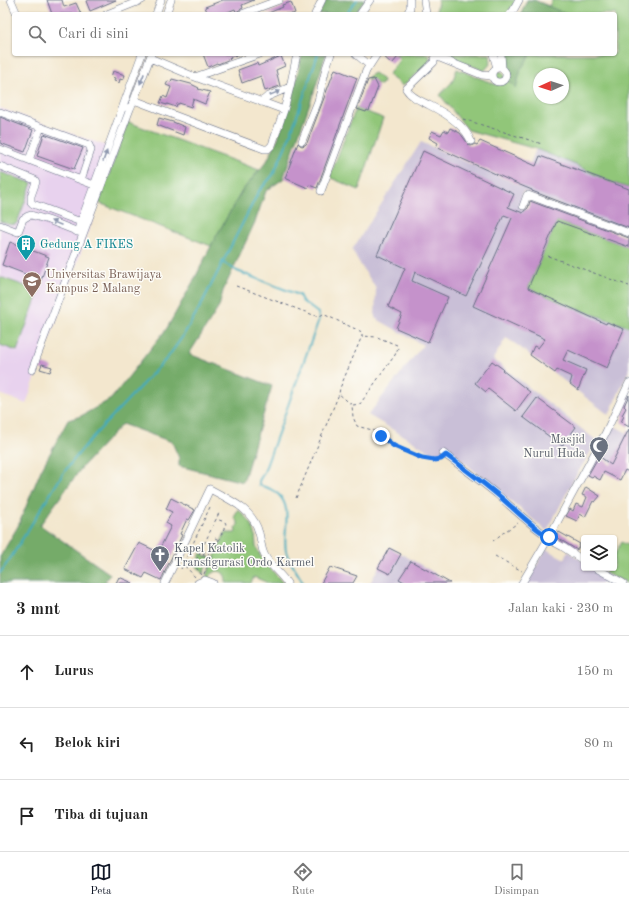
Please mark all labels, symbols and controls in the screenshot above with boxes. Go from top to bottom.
search box [12,12,617,56]
icon: search [26,23,48,45]
text: Cari di sini [58,27,129,42]
north arrow [533,68,569,104]
one-way arrow [139,74,145,86]
one-way arrow [269,90,281,96]
one-way arrow [102,149,108,161]
one-way arrow [49,220,61,226]
building icon: Gedung A FIKES [15,233,37,261]
place label: Gedung A FIKES [40,239,133,251]
place label: Universitas Brawijaya Kampus 2 Malang [46,269,161,295]
school or university icon: Universitas Brawijaya Kampus 2 Malang [21,270,43,298]
route end [372,427,390,445]
place label: Masjid Nurul Huda [523,434,585,460]
mosque icon: Masjid Nurul Huda [588,435,610,463]
route start [540,528,558,546]
map controls [581,535,617,571]
button: layers [581,535,617,571]
place label: Kapel Katolik Transfigurasi Ordo Karmel [174,543,314,569]
church icon: Kapel Katolik Transfigurasi Ordo Karmel [149,544,171,572]
text: 3 mnt [16,601,60,618]
text: Jalan kaki · 230 m [508,602,613,615]
icon: ahead [16,661,38,683]
text: Lurus [54,664,94,679]
text: 150 m [576,665,613,678]
icon: left [16,733,38,755]
text: Belok kiri [54,736,120,751]
text: 80 m [584,737,613,750]
icon: arrive [16,805,38,827]
text: Tiba di tujuan [54,808,148,823]
tab: Peta [90,861,112,899]
tab: Rute [292,861,314,899]
tab: Disimpan [494,861,539,899]

